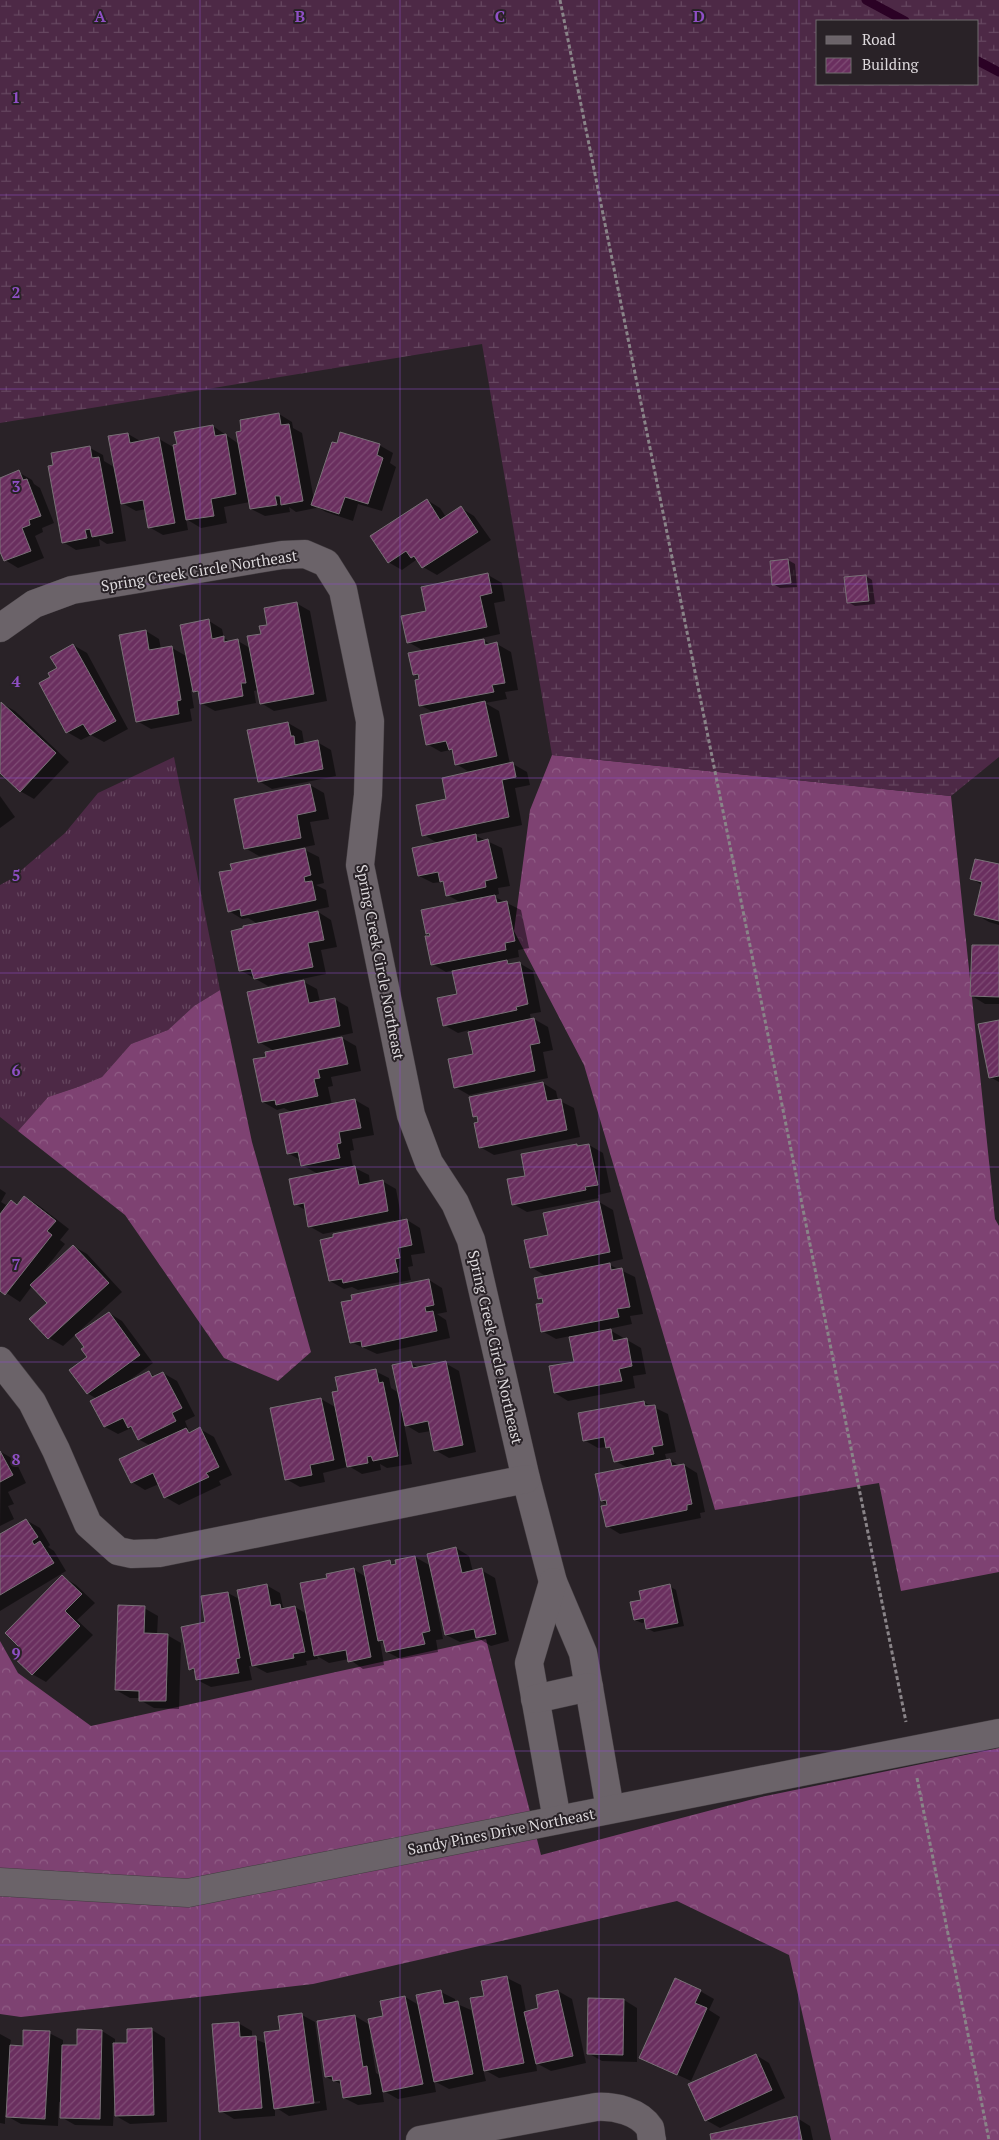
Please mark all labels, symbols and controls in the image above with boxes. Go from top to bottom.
text: A [94,5,106,27]
text: B [295,5,305,27]
text: C [495,5,505,27]
text: D [693,5,705,27]
legend [816,20,979,85]
text: Road [862,29,895,49]
text: Building [862,54,920,74]
text: 1 [11,86,21,108]
text: 2 [11,281,21,303]
text: 3 [11,475,21,497]
street label: Spring Creek Circle Northeast [99,545,299,595]
text: 4 [11,670,21,692]
street label: Spring Creek Circle Northeast [352,863,410,1062]
text: 5 [11,864,21,886]
text: 6 [11,1059,21,1081]
street label: Spring Creek Circle Northeast [464,1248,528,1446]
text: 7 [11,1253,21,1275]
text: 8 [11,1448,21,1470]
text: 9 [11,1642,21,1664]
street label: Sandy Pines Drive Northeast [406,1803,597,1859]

